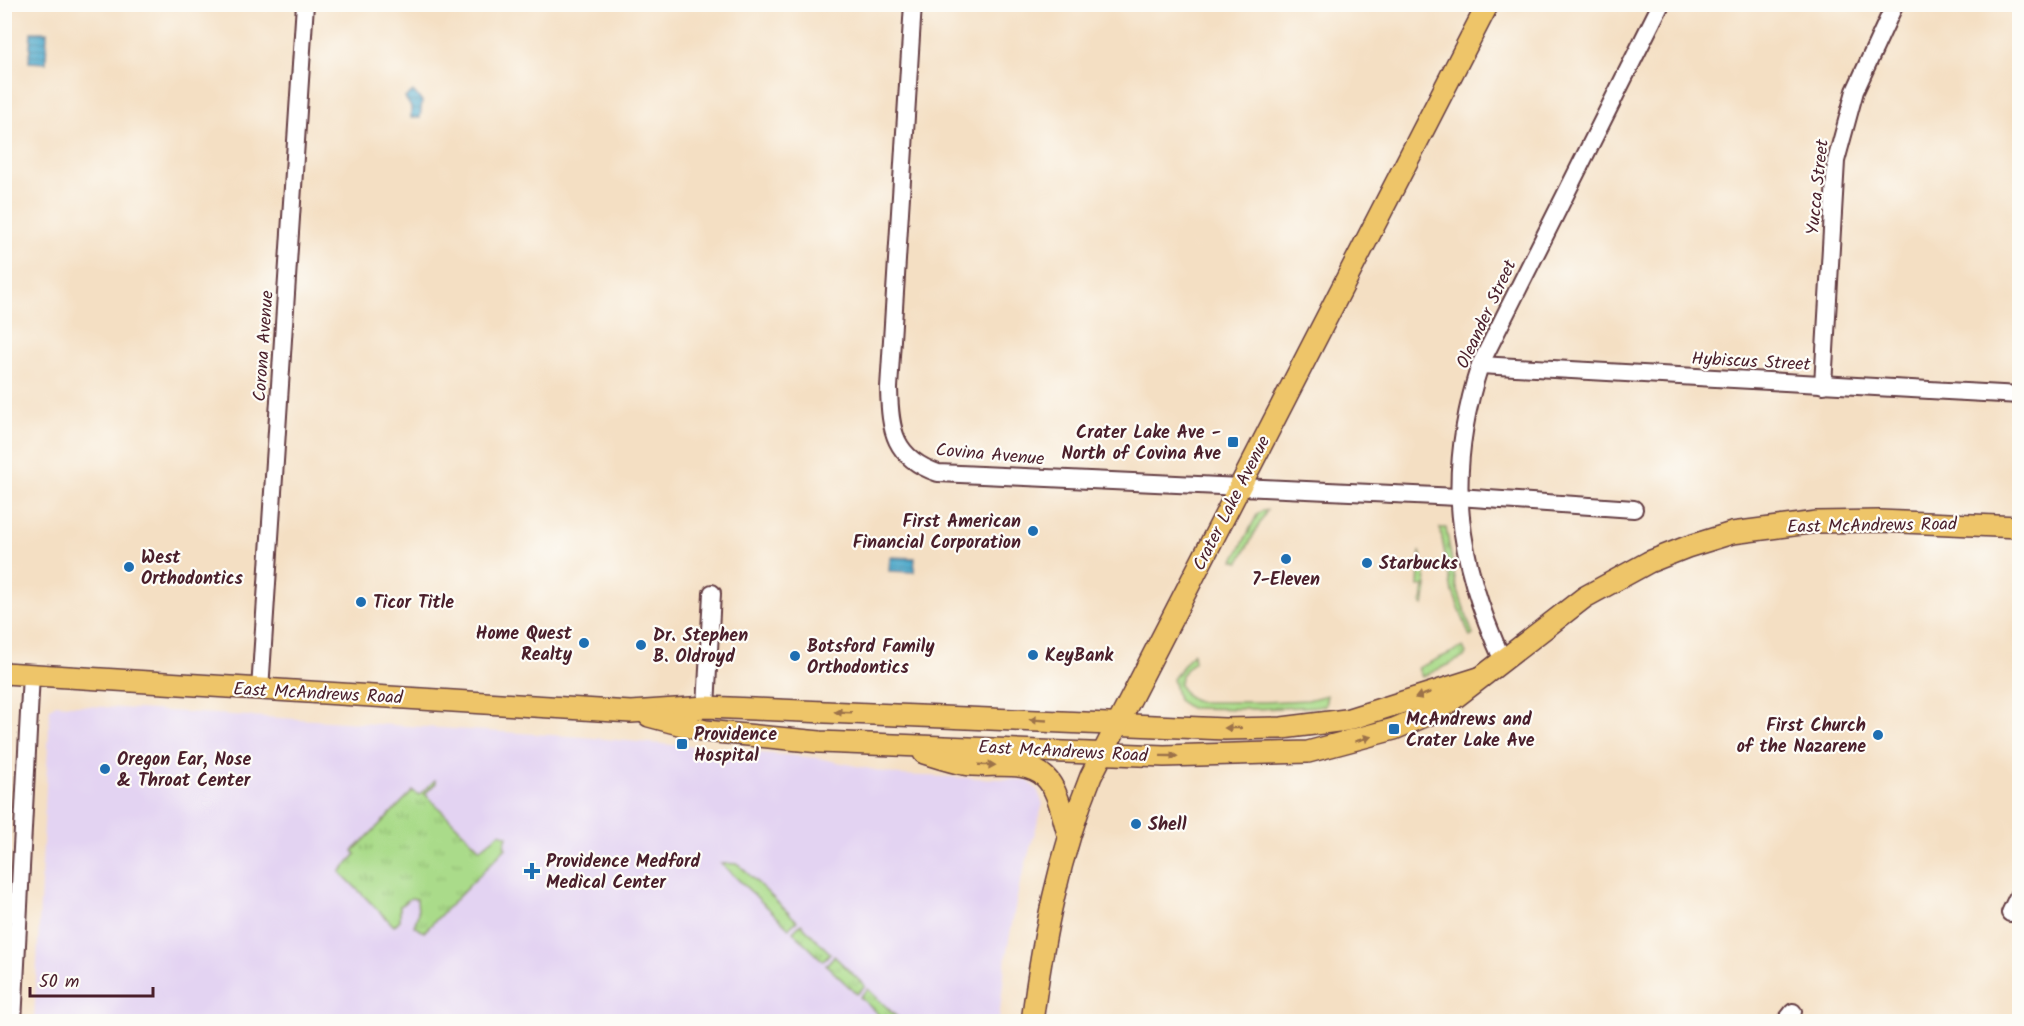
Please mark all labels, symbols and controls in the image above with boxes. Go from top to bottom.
street label: Yucca Street [1799,137,1838,237]
street label: Oleander Street [1449,254,1526,374]
street label: Corona Avenue [246,290,283,403]
street label: Hybiscus Street [1691,345,1812,380]
place label: Crater Lake Ave - North of Covina Ave [1061,419,1221,469]
street label: Crater Lake Avenue [1186,431,1279,576]
marker: Crater Lake Ave - North of Covina Ave [1226,435,1240,449]
street label: Covina Avenue [934,436,1045,475]
place label: First American Financial Corporation [853,508,1021,558]
street label: East McAndrews Road [1787,511,1958,542]
marker: First American Financial Corporation [1026,524,1040,538]
place label: West Orthodontics [141,544,244,594]
place label: Starbucks [1379,550,1458,579]
marker: 7-Eleven [1279,552,1293,566]
marker: Starbucks [1360,556,1374,570]
marker: West Orthodontics [122,560,136,574]
place label: 7-Eleven [1252,566,1320,595]
place label: Ticor Title [373,589,454,618]
marker: Ticor Title [354,595,368,609]
place label: Home Quest Realty [476,620,573,670]
place label: Dr. Stephen B. Oldroyd [653,622,748,672]
place label: Botsford Family Orthodontics [807,633,935,683]
marker: Home Quest Realty [577,636,591,650]
marker: Dr. Stephen B. Oldroyd [634,638,648,652]
place label: KeyBank [1045,642,1114,671]
marker: KeyBank [1026,648,1040,662]
marker: Botsford Family Orthodontics [788,649,802,663]
street label: East McAndrews Road [232,676,404,713]
one-way arrow [1414,690,1432,700]
place label: McAndrews and Crater Lake Ave [1406,706,1535,756]
one-way arrow [834,707,853,716]
place label: First Church of the Nazarene [1737,712,1866,762]
one-way arrow [1029,716,1048,725]
place label: Providence Hospital [694,721,777,771]
marker: McAndrews and Crater Lake Ave [1387,722,1401,736]
one-way arrow [1223,723,1242,733]
marker: First Church of the Nazarene [1871,728,1885,742]
street label: East McAndrews Road [977,734,1149,771]
one-way arrow [1354,734,1372,743]
marker: Providence Hospital [675,737,689,751]
place label: Oregon Ear, Nose & Throat Center [117,746,252,796]
one-way arrow [1160,751,1179,761]
one-way arrow [977,761,996,770]
marker: Oregon Ear, Nose & Throat Center [98,762,112,776]
place label: Shell [1148,811,1187,840]
marker: Shell [1129,817,1143,831]
place label: Providence Medford Medical Center [546,848,701,898]
marker: Providence Medford Medical Center [523,862,541,880]
scale bar [30,960,153,998]
text: 50 m [39,968,79,997]

